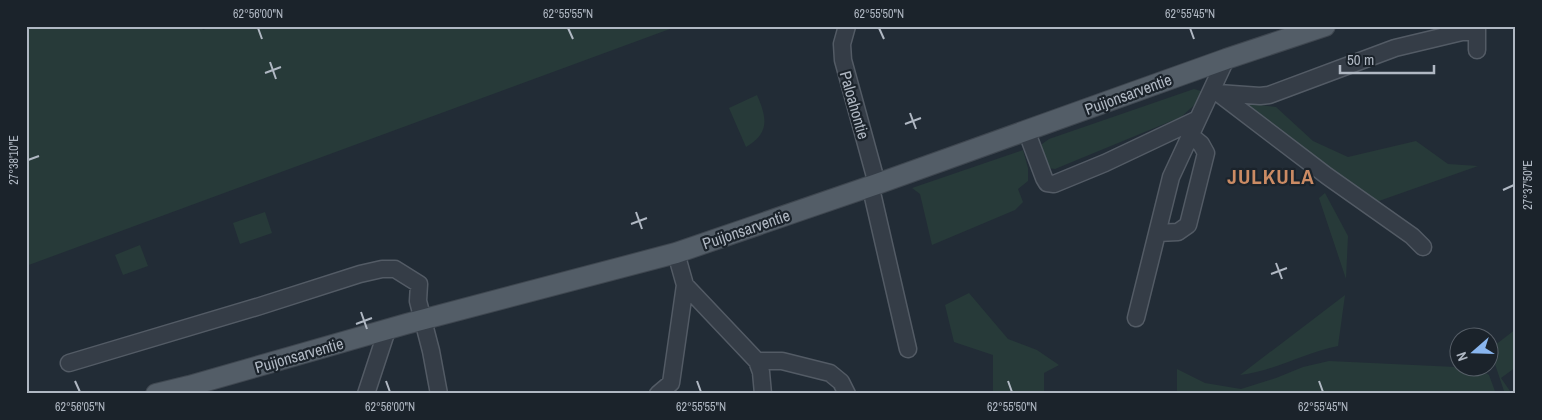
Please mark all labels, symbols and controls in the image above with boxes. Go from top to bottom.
text: 62°56'00"N [233,6,283,22]
text: 62°55'55"N [543,6,593,22]
text: 62°55'50"N [854,6,904,22]
text: 62°55'45"N [1165,6,1215,22]
scale bar [1340,42,1433,74]
text: 50 m [1347,49,1374,70]
street label: Paloahontie [835,68,875,142]
street label: Puijonsarventie [1081,68,1175,120]
text: 27°38'10"E [6,135,22,185]
text: 27°37'50"E [1520,160,1536,210]
district label: JULKULA [1227,162,1315,191]
street label: Puijonsarventie [699,204,793,254]
north arrow [1450,328,1500,378]
street label: Puijonsarventie [252,332,346,378]
text: N [1452,349,1472,363]
text: 62°56'05"N [55,399,105,415]
text: 62°56'00"N [365,399,415,415]
text: 62°55'55"N [676,399,726,415]
text: 62°55'50"N [987,399,1037,415]
text: 62°55'45"N [1298,399,1348,415]

